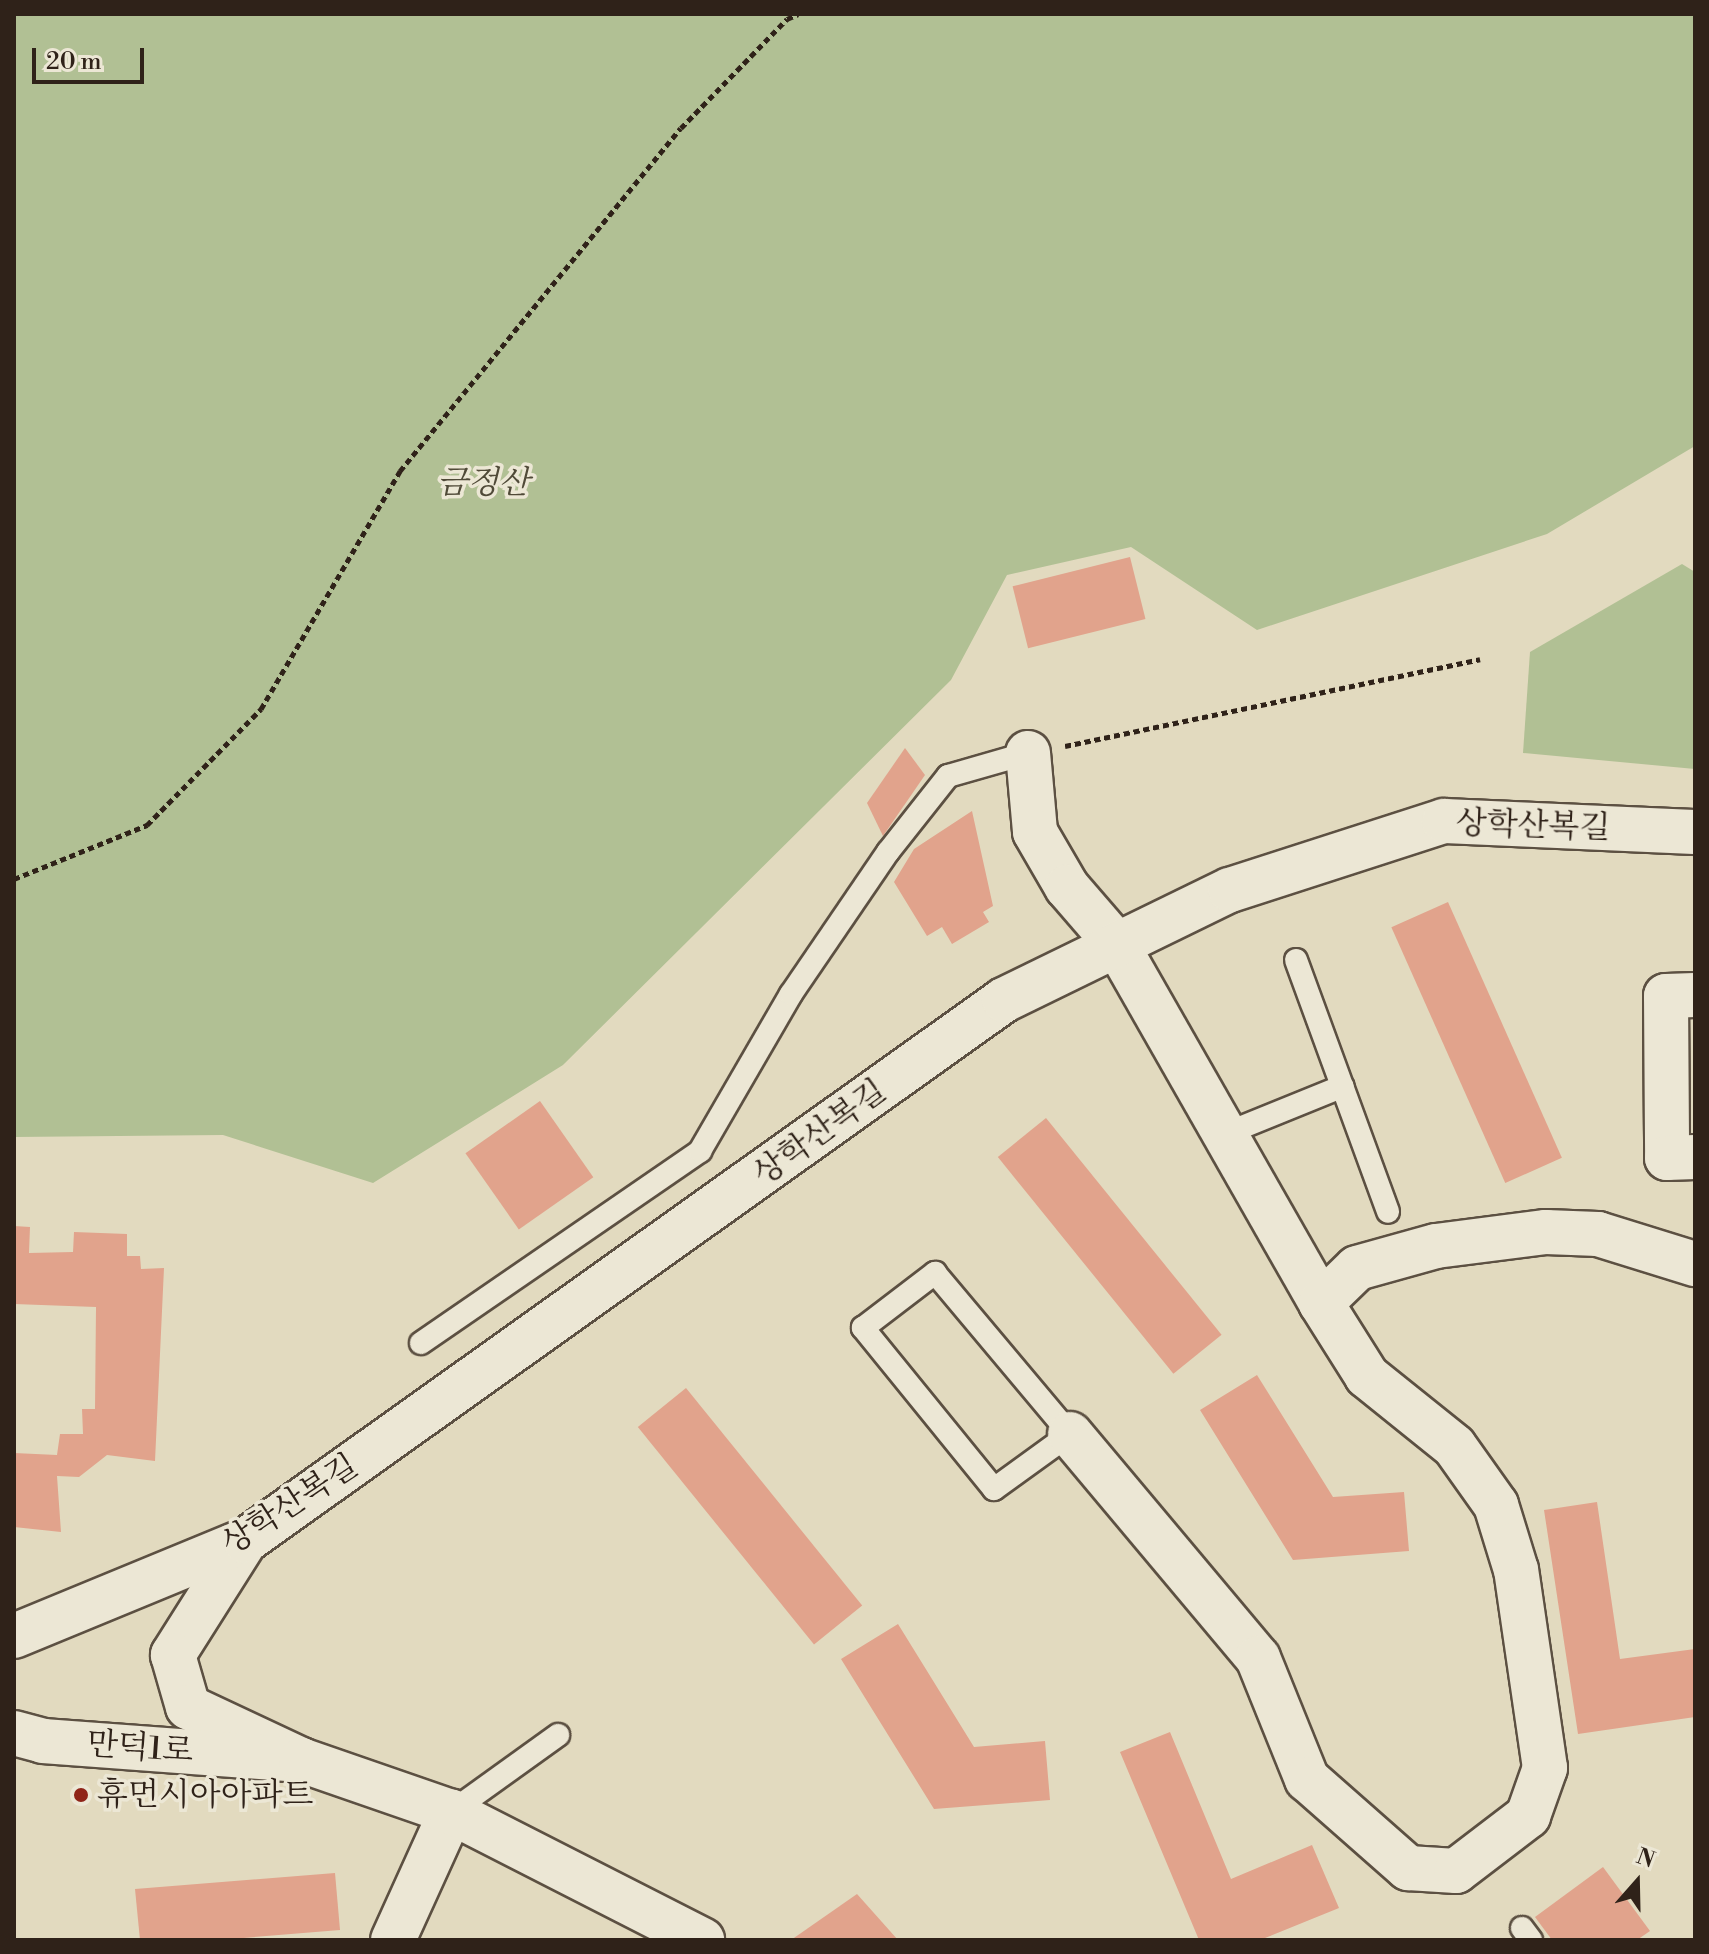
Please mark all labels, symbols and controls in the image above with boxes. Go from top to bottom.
scale bar [36,32,148,82]
text: 20 m [46,47,102,77]
park label: 금정산 [437,464,529,502]
street label: 상학산복길 [1455,804,1611,848]
street label: 상학산복길 [746,1072,894,1194]
street label: 상학산복길 [215,1447,365,1563]
street label: 만덕1로 [86,1725,194,1771]
place label: 휴먼시아아파트 [97,1776,313,1814]
marker: 휴먼시아아파트 [72,1786,90,1804]
north arrow [1597,1842,1677,1922]
text: N [1633,1843,1658,1875]

